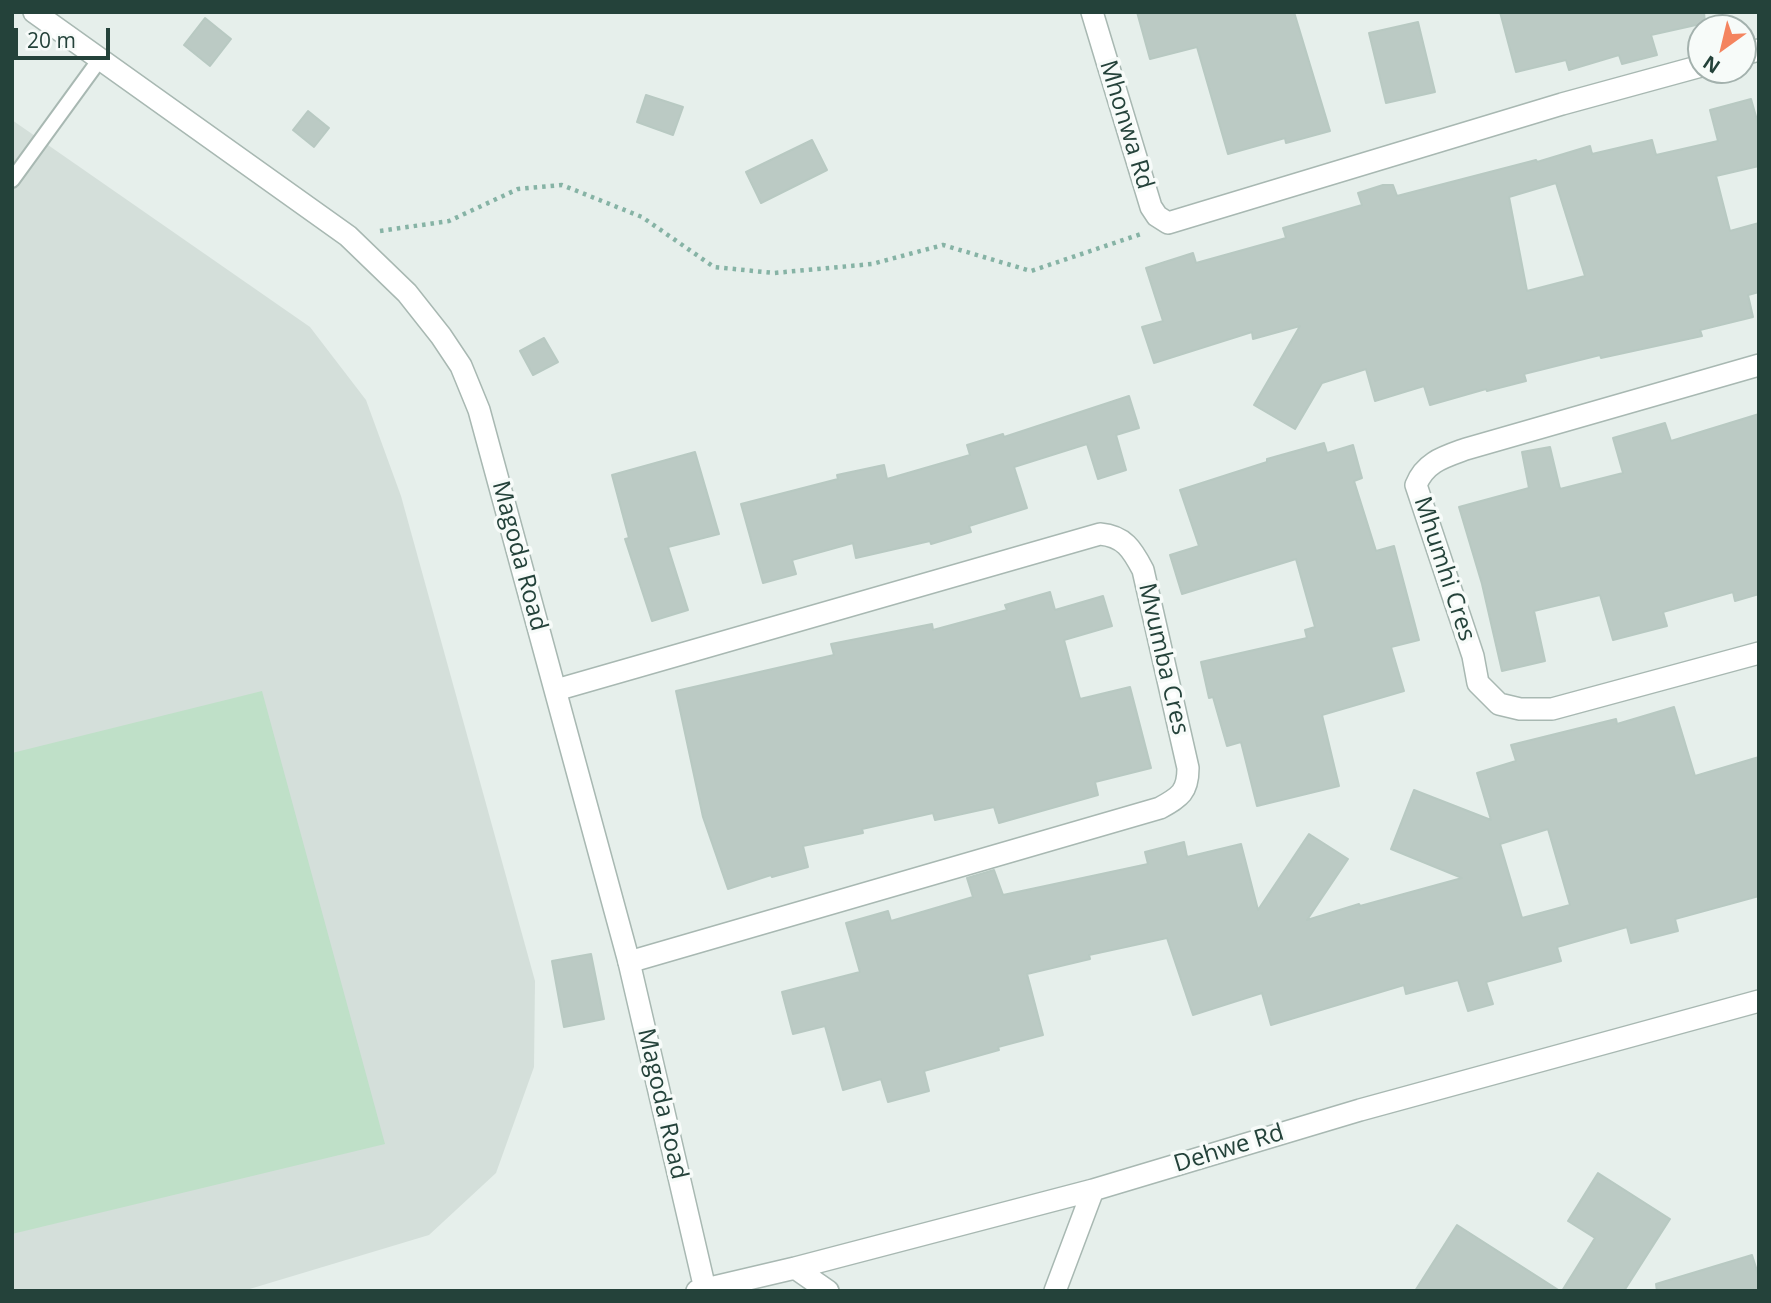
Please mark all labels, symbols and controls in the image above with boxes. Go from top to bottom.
scale bar [18,14,114,58]
north arrow [1687,14,1757,84]
text: 20 m [27,26,76,54]
text: N [1698,50,1725,80]
street label: Mhonwa Rd [1093,57,1159,193]
street label: Magoda Road [485,478,553,634]
street label: Mhumhi Cres [1407,493,1481,645]
street label: Mvumba Cres [1132,580,1194,738]
street label: Magoda Road [631,1026,693,1182]
street label: Dehwe Rd [1171,1119,1287,1179]

